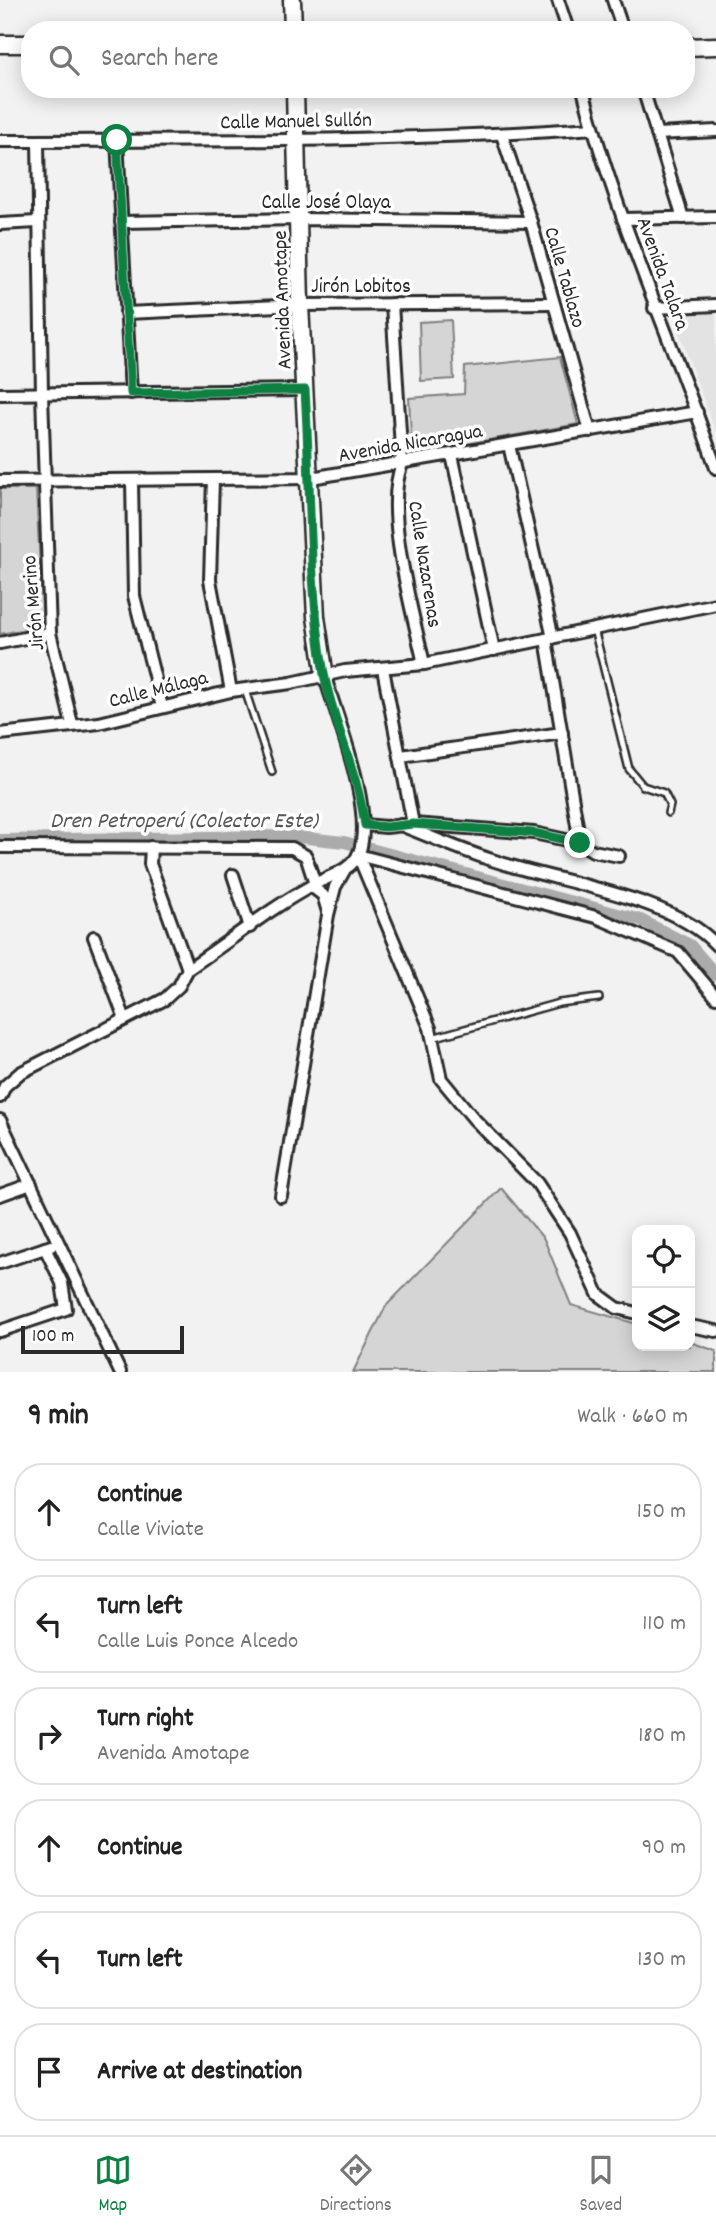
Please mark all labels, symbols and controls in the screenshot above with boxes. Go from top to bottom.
search box [21,21,695,98]
icon: search [45,41,83,79]
text: Search here [101,41,219,78]
street label: Calle Manuel Sullón [220,107,372,139]
route start [101,124,132,155]
street label: Calle José Olaya [261,189,392,219]
street label: Avenida Talara [627,213,696,336]
street label: Calle Tablazo [534,224,592,332]
street label: Avenida Amotape [267,230,301,370]
street label: Jirón Lobitos [311,273,411,303]
street label: Avenida Nicaragua [336,417,486,472]
street label: Calle Nazarenas [398,499,448,630]
street label: Jirón Merino [16,554,54,652]
street label: Calle Málaga [106,664,212,718]
water label: Dren Petroperú (Colector Este) [50,806,319,839]
route end [564,827,595,858]
map controls [632,1225,695,1351]
button: locate [632,1225,695,1288]
button: layers [632,1288,695,1351]
scale bar [21,1323,184,1355]
text: 100 m [32,1324,74,1351]
text: 9 min [28,1396,89,1439]
text: Walk · 660 m [577,1401,688,1434]
text: Continue [97,1477,182,1514]
icon: ahead [30,1493,68,1531]
text: 150 m [637,1496,686,1529]
text: Calle Viviate [97,1514,204,1547]
text: Turn left [97,1589,183,1626]
icon: left [30,1605,68,1643]
text: 110 m [642,1608,686,1641]
text: Calle Luis Ponce Alcedo [97,1626,298,1659]
text: Turn right [97,1701,194,1738]
icon: right [30,1717,68,1755]
text: 180 m [638,1720,686,1753]
text: Avenida Amotape [97,1738,250,1771]
icon: ahead [30,1829,68,1867]
text: Continue [97,1830,182,1867]
text: 90 m [642,1832,686,1865]
icon: left [30,1941,68,1979]
text: Turn left [97,1942,183,1979]
text: 130 m [637,1944,686,1977]
icon: arrive [30,2053,68,2091]
text: Arrive at destination [97,2054,302,2091]
tab: Map [94,2151,132,2220]
tab: Directions [320,2151,392,2220]
tab: Saved [580,2151,622,2220]

